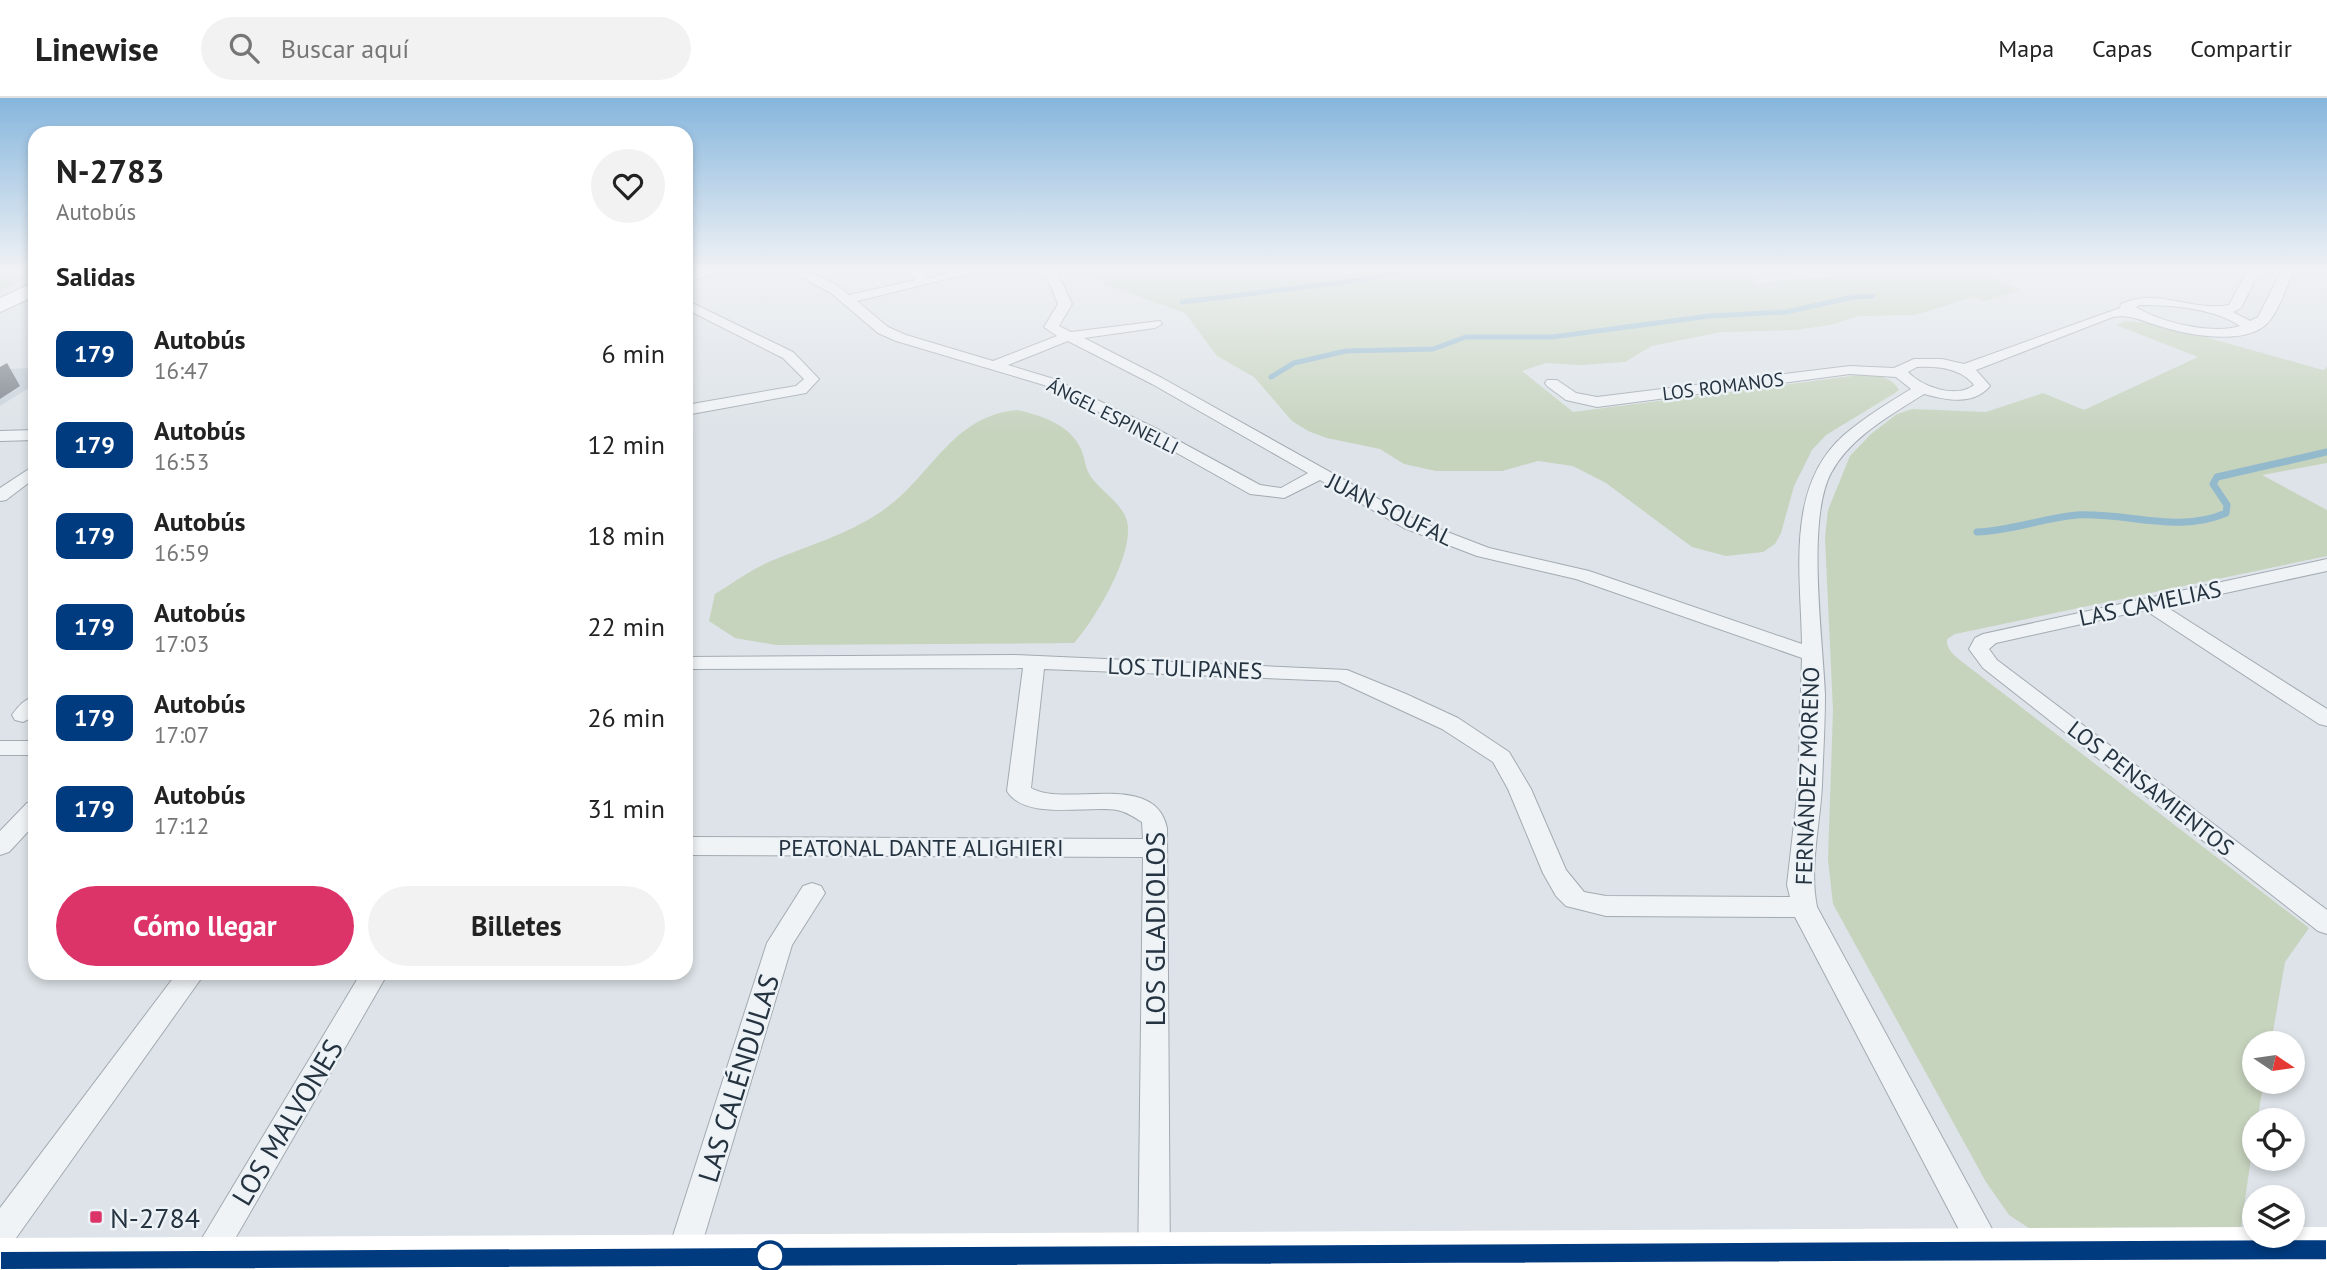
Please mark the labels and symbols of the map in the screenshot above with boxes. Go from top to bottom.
street label: LOS ROMANOS [1661,367,1785,405]
street label: ÁNGEL ESPINELLI [1043,373,1183,459]
street label: JUAN SOUFAL [1321,466,1458,552]
street label: LAS CAMELIAS [2076,574,2224,632]
street label: LOS TULIPANES [1107,651,1263,685]
street label: FERNÁNDEZ MORENO [1789,666,1825,886]
street label: LOS PENSAMIENTOS [2062,714,2240,862]
street label: LOS GLADIOLOS [1136,832,1173,1026]
street label: PEATONAL DANTE ALIGHIERI [778,833,1064,862]
street label: LAS CALÉNDULAS [689,969,787,1187]
north arrow [2242,1031,2305,1094]
street label: LOS MALVONES [223,1032,351,1212]
place label: N-2784 [110,1199,200,1236]
marker: N-2784 [88,1209,104,1225]
unlabelled marker [755,1241,785,1270]

